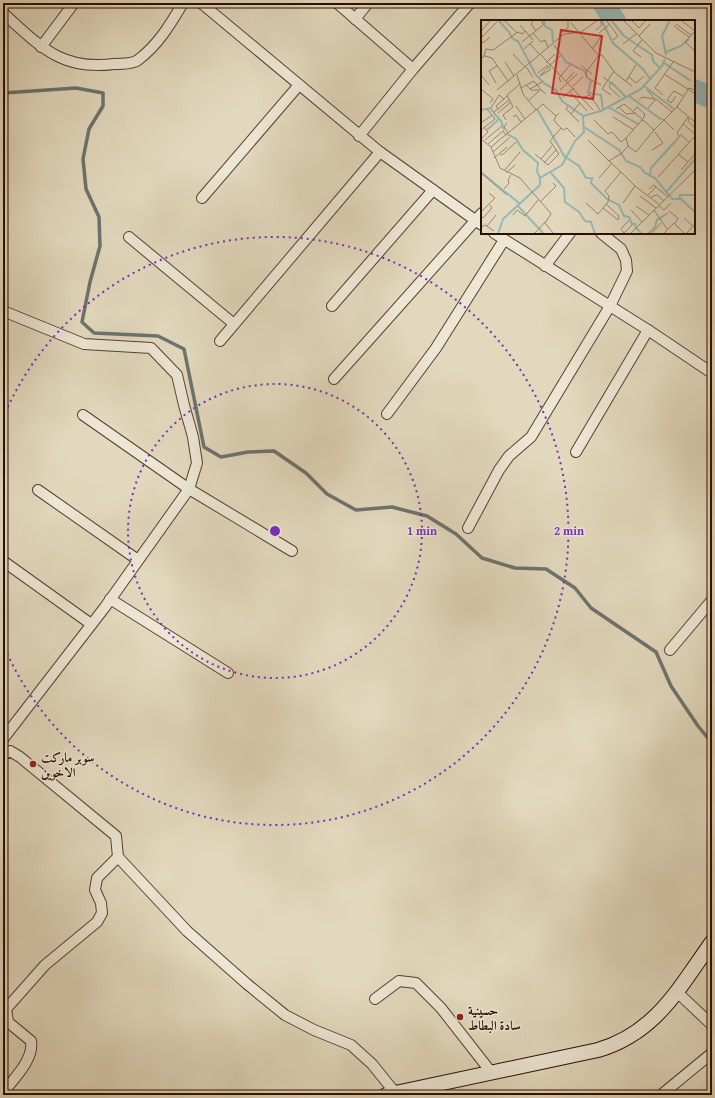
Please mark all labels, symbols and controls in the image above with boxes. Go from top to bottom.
inset map [481,20,695,234]
text: 1 min [407,522,437,539]
text: 2 min [554,522,584,539]
centre of rings [268,524,282,538]
place label: سوبر ماركت الاخوين [41,748,94,782]
marker: سوبر ماركت الاخوين [28,759,38,769]
place label: حسينية سادة البطاط [468,1001,521,1035]
marker: حسينية سادة البطاط [455,1012,465,1022]

